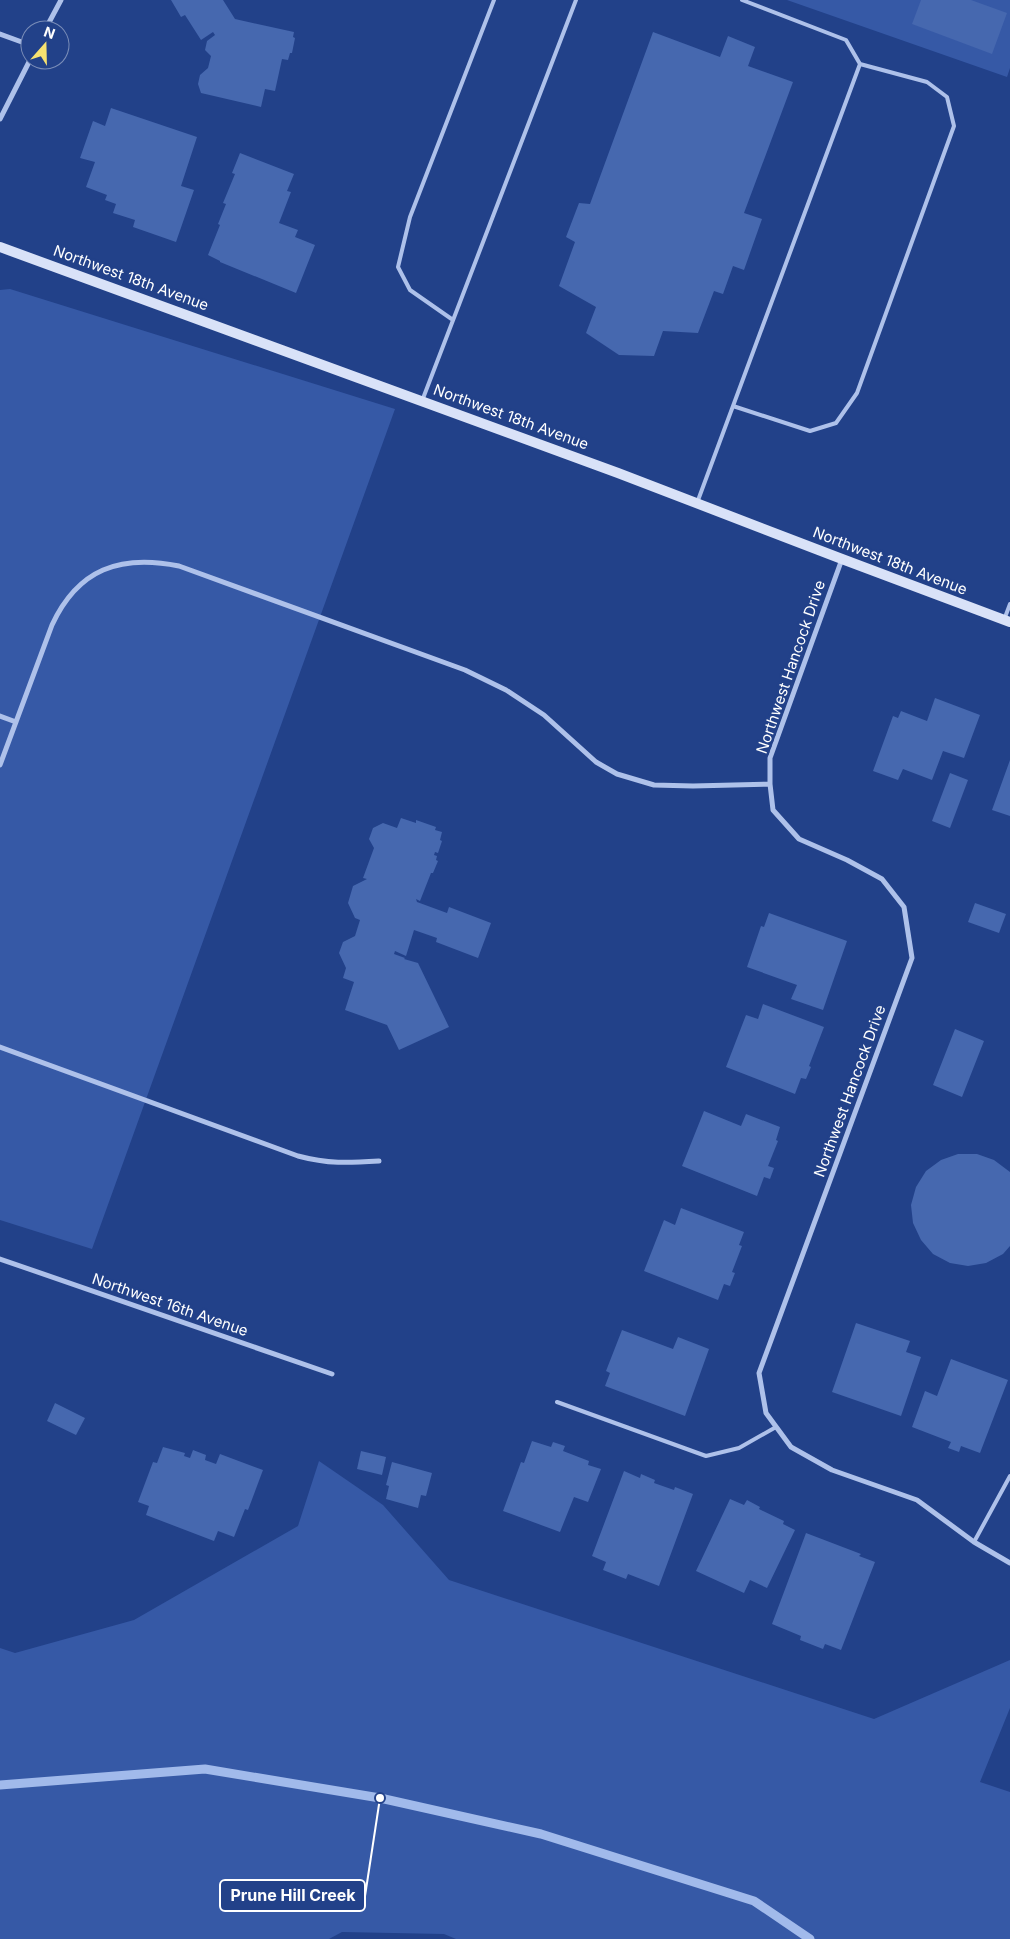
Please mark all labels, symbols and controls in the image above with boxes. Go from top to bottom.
north arrow [20,20,70,70]
text: N [42,23,58,42]
street label: Northwest 18th Avenue [51,241,211,314]
street label: Northwest 18th Avenue [431,380,591,453]
street label: Northwest 18th Avenue [810,522,970,599]
street label: Northwest Hancock Drive [752,578,829,756]
street label: Northwest Hancock Drive [809,1002,890,1180]
street label: Northwest 16th Avenue [90,1269,251,1340]
callout: Prune Hill Creek [220,1880,365,1911]
text: Prune Hill Creek [230,1885,356,1905]

